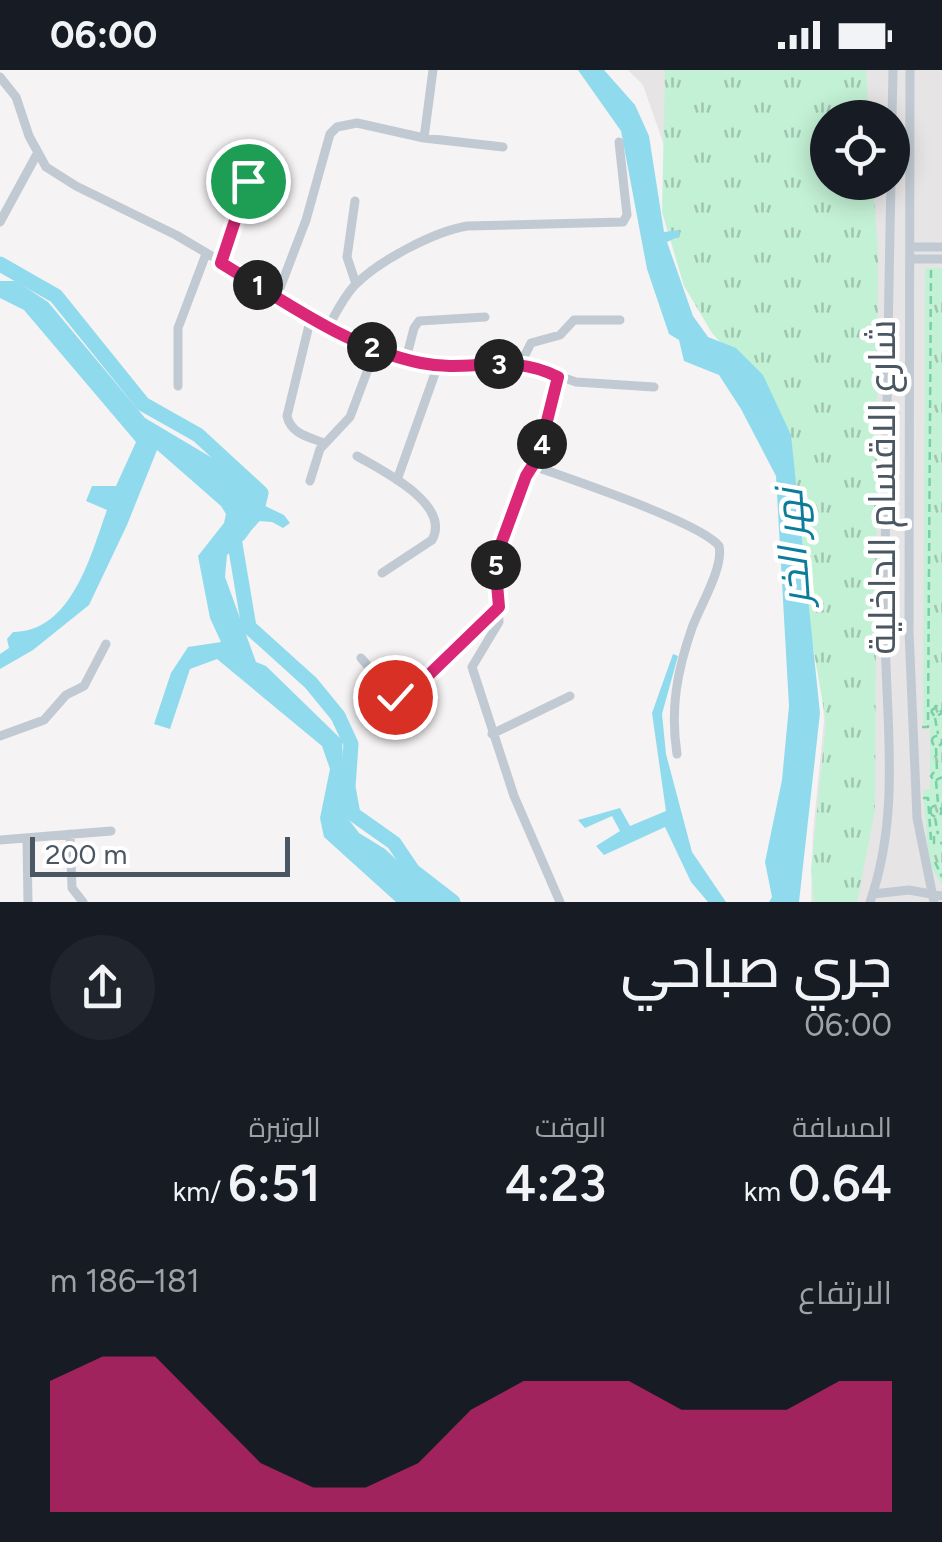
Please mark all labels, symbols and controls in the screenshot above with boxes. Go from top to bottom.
text: 06:00 [50,12,157,58]
map controls [810,100,910,200]
button: locate [810,100,910,200]
pin [206,139,291,224]
icon: arrive [221,154,276,209]
pin: 1 [233,260,283,310]
text: 1 [252,268,264,302]
street label: شارع الاقسام الداخلية [859,320,908,654]
pin: 2 [347,322,397,372]
text: 2 [364,330,380,364]
pin: 3 [474,339,524,389]
text: 3 [491,347,507,381]
pin: 4 [517,419,567,469]
text: 4 [533,427,551,461]
water label: نهر الخر [764,483,820,612]
pin: 5 [471,540,521,590]
text: 5 [488,548,504,582]
pin [353,655,438,740]
icon: check [368,670,423,725]
scale bar [30,832,290,876]
text: 200 m [45,837,127,871]
button: share [50,935,155,1040]
text: جري صباحي [621,935,892,1001]
text: 06:00 [804,1006,892,1044]
text: الوتيرة [249,1110,321,1144]
text: الوقت [535,1110,606,1144]
text: المسافة [792,1110,892,1144]
text: 6:51 [228,1153,321,1214]
text: 4:23 [505,1153,606,1214]
text: 0.64 [788,1153,892,1214]
text: /km [173,1174,228,1208]
text: km [744,1174,788,1208]
text: 181–186 m [50,1262,200,1300]
text: الارتفاع [798,1274,892,1312]

